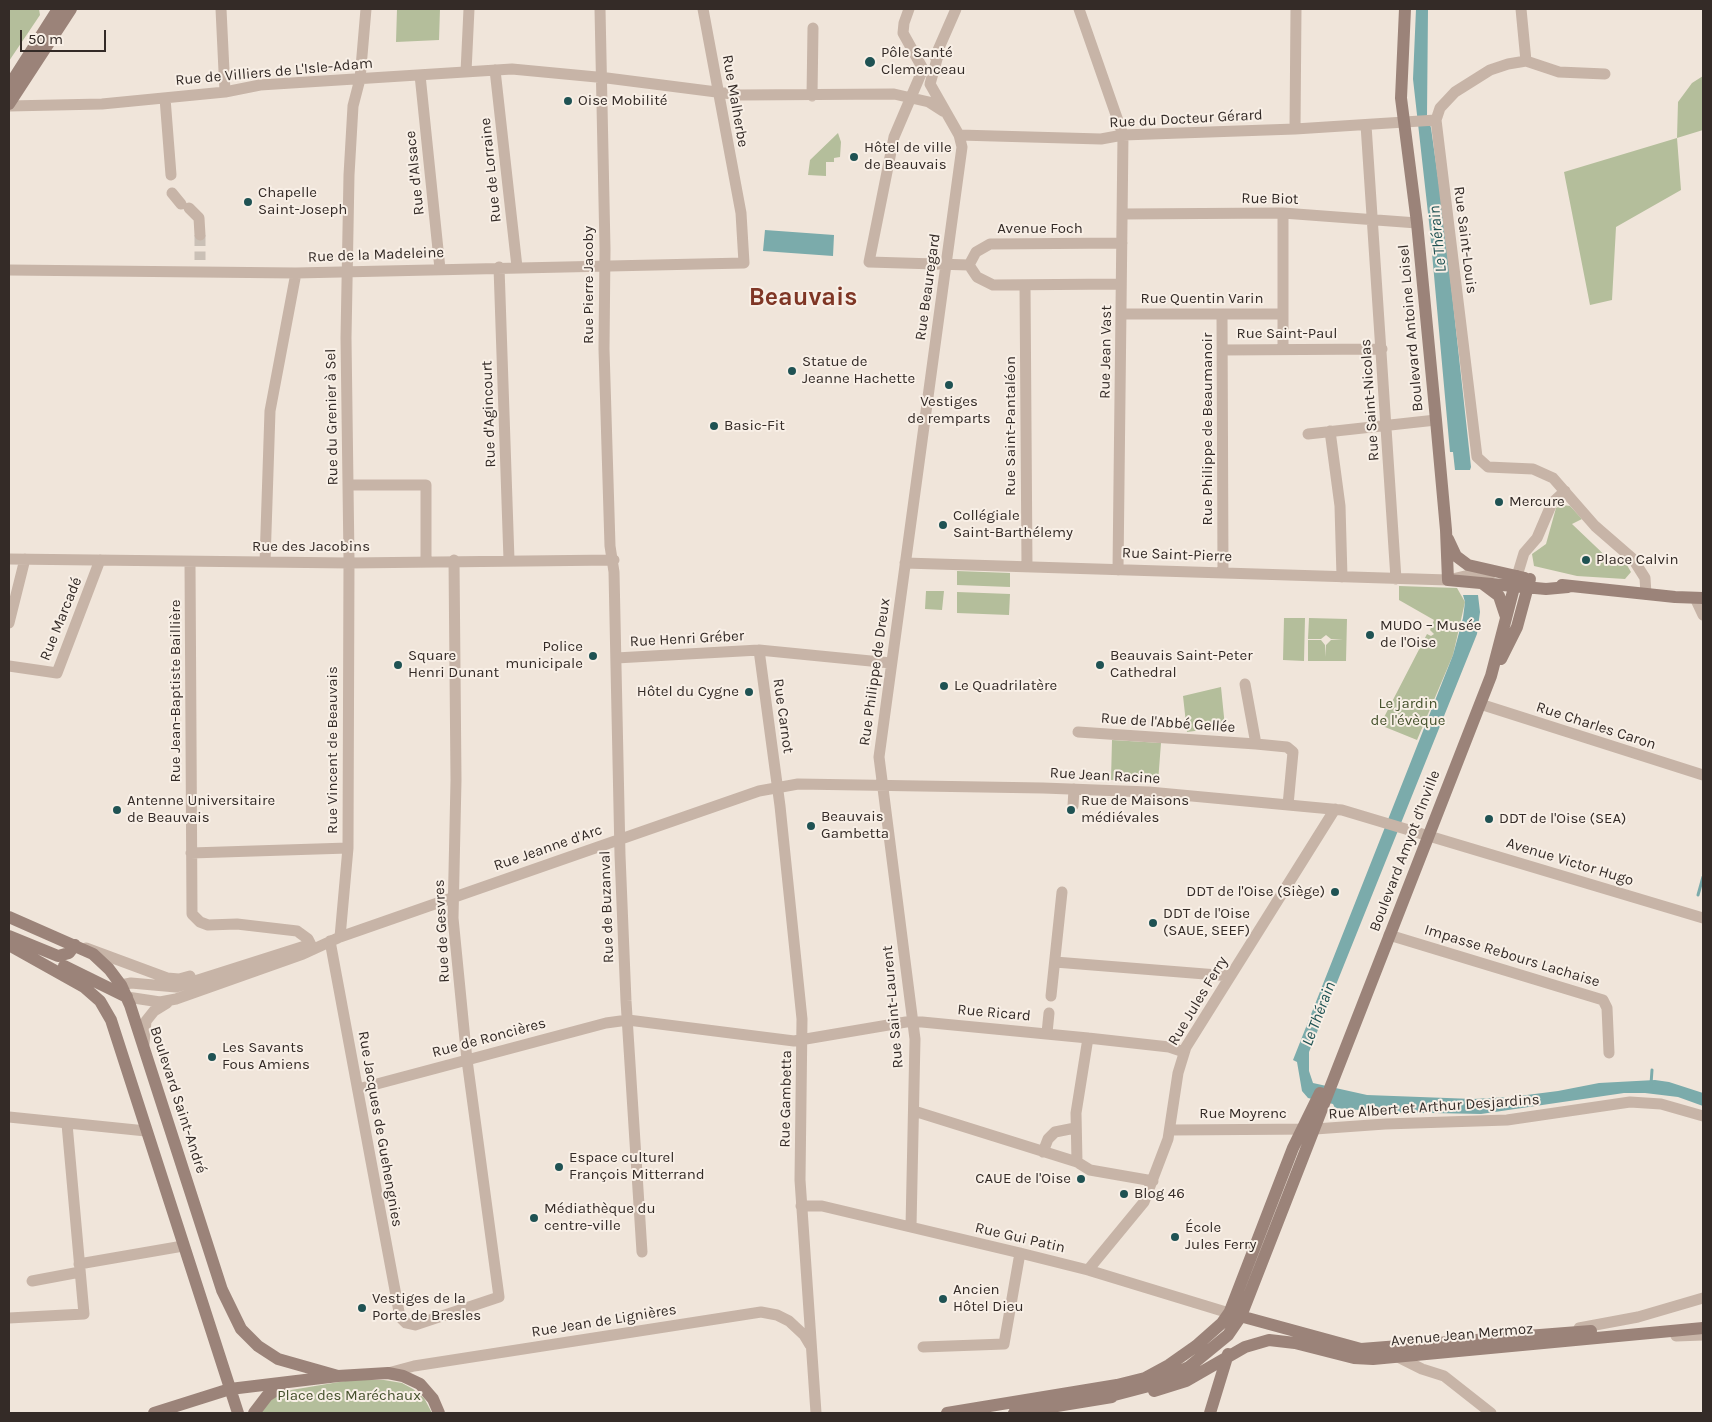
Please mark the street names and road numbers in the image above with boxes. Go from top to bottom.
street label: Rue Malherbe [718,53,752,149]
street label: Rue de Villiers de L'Isle-Adam [174,54,374,90]
street label: Rue du Docteur Gérard [1109,106,1263,132]
street label: Rue de Lorraine [477,117,505,223]
street label: Rue d'Alsace [402,130,428,216]
street label: Rue Saint-Louis [1449,185,1481,295]
street label: Rue Biot [1241,190,1299,208]
street label: Avenue Foch [997,220,1083,238]
street label: Rue Pierre Jacoby [580,226,598,344]
street label: Rue Beauregard [912,232,944,342]
street label: Rue de la Madeleine [308,244,444,266]
street label: Boulevard Antoine Loisel [1395,244,1427,412]
street label: Rue Quentin Varin [1140,290,1264,308]
street label: Rue Jean Vast [1096,305,1116,399]
street label: Rue Saint-Paul [1236,325,1338,343]
street label: Rue Philippe de Beaumanoir [1199,333,1217,525]
street label: Rue Saint-Nicolas [1357,338,1383,462]
street label: Rue du Grenier à Sel [322,348,342,486]
street label: Rue Saint-Pantaléon [1002,356,1020,496]
street label: Rue d'Agincourt [478,360,500,468]
street label: Rue des Jacobins [252,538,370,556]
street label: Rue Saint-Pierre [1122,544,1232,566]
street label: Rue Marcadé [36,575,86,663]
street label: Rue Philippe de Dreux [856,597,894,747]
street label: Rue Jean-Baptiste Baillière [167,600,185,782]
street label: Rue Henri Gréber [629,627,745,651]
street label: Rue Vincent de Beauvais [324,666,342,834]
street label: Rue Carnot [769,677,797,755]
street label: Rue Charles Caron [1534,698,1658,754]
street label: Rue de l'Abbé Gellée [1100,709,1236,737]
street label: Rue Jean Racine [1049,764,1161,788]
street label: Boulevard Amyot d'Inville [1366,768,1444,934]
street label: Rue Jeanne d'Arc [491,821,605,875]
street label: Avenue Victor Hugo [1504,834,1636,890]
street label: Rue de Buzanval [596,850,618,964]
street label: Rue de Gesvres [430,879,454,983]
street label: Impasse Rebours Lachaise [1422,921,1602,991]
street label: Rue Saint-Laurent [879,945,907,1069]
street label: Rue Jules Ferry [1164,953,1232,1049]
street label: Rue Ricard [957,1001,1031,1025]
street label: Rue de Roncières [430,1014,548,1062]
street label: Boulevard Saint-André [146,1024,210,1176]
street label: Rue Jacques de Guehengnies [354,1030,406,1228]
street label: Rue Gambetta [776,1050,796,1148]
street label: Rue Albert et Arthur Desjardins [1328,1091,1540,1123]
street label: Rue Moyrenc [1199,1105,1287,1123]
street label: Rue Gui Patin [973,1219,1067,1257]
street label: Rue Jean de Lignières [530,1301,678,1341]
street label: Avenue Jean Mermoz [1390,1320,1534,1350]

